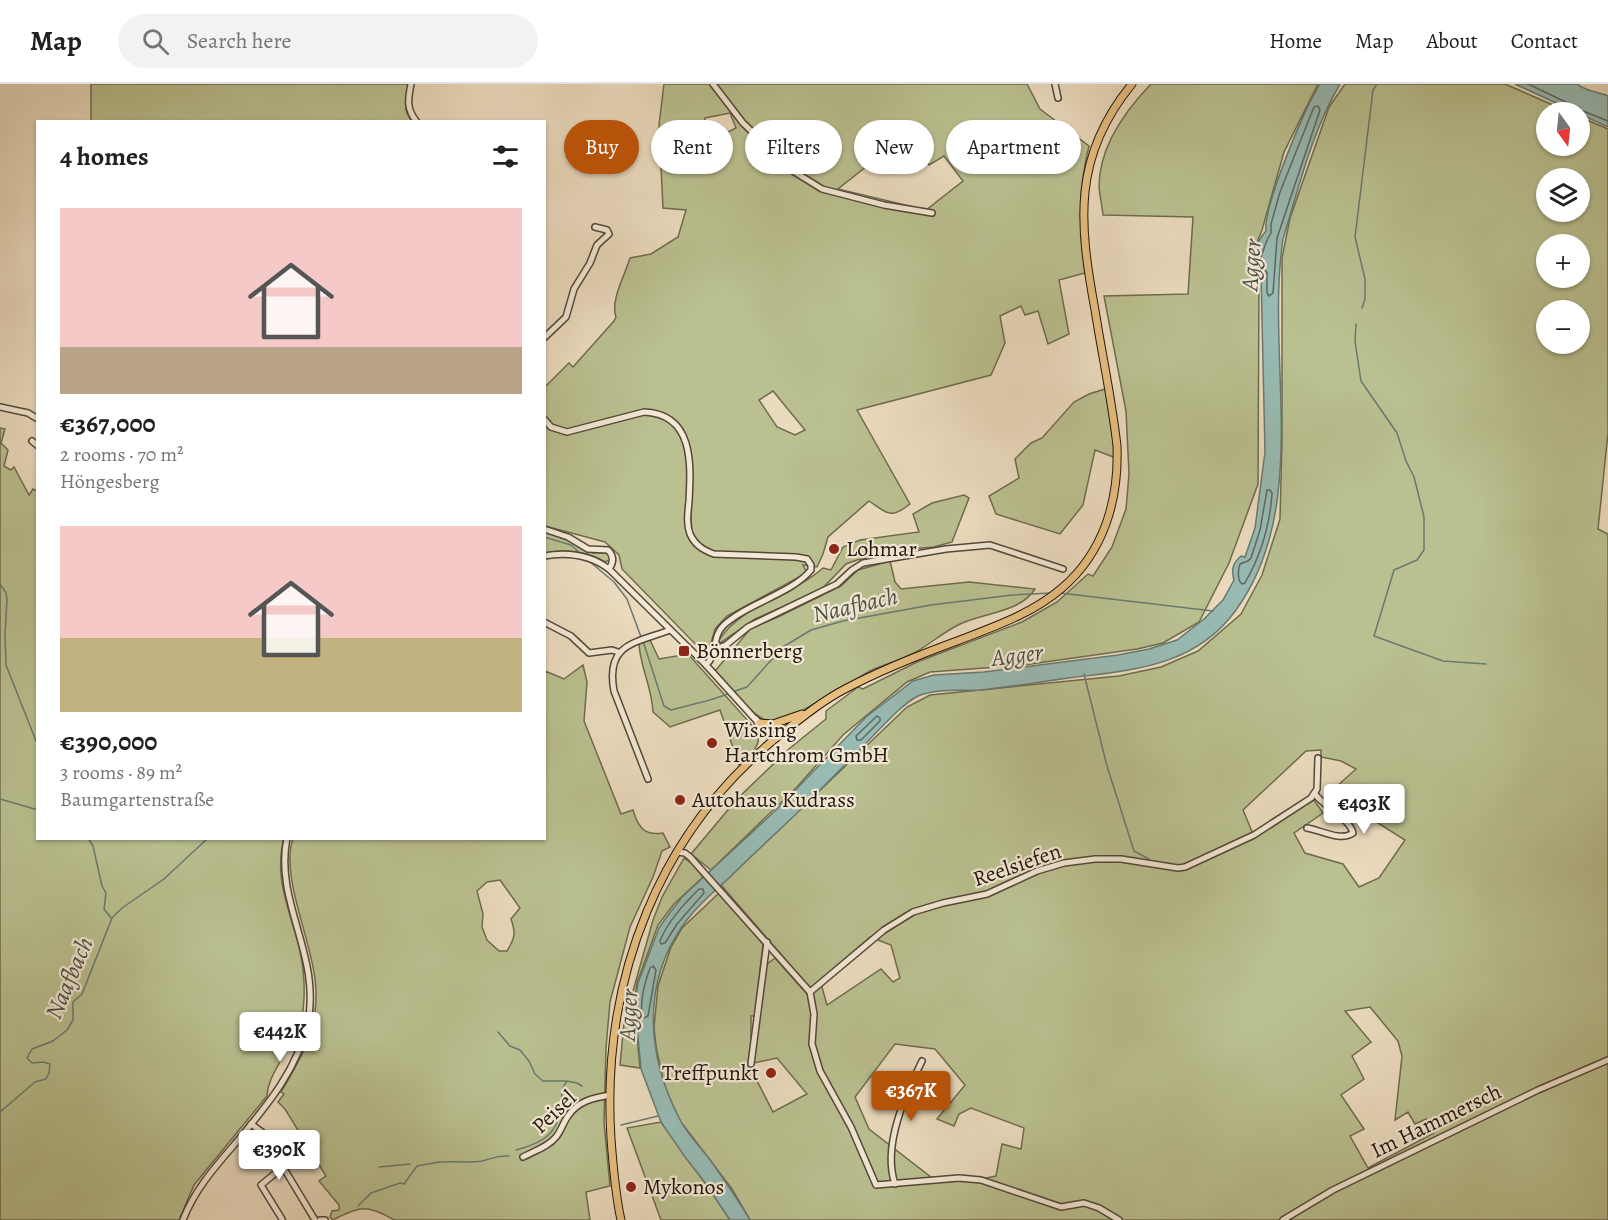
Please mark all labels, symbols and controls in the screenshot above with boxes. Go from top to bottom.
search box [118,14,538,68]
text: Map [30,22,82,60]
icon: search [139,25,172,58]
text: Search here [187,26,291,56]
text: Home [1269,27,1322,55]
text: Map [1355,27,1393,55]
text: About [1426,27,1478,55]
text: Contact [1511,27,1578,55]
north arrow [1536,102,1590,156]
map controls [1536,102,1590,354]
chip: Buy [564,120,639,174]
chip: Rent [651,120,733,174]
chip: Filters [745,120,842,174]
chip: New [854,120,934,174]
chip: Apartment [946,120,1081,174]
text: 4 homes [60,139,149,174]
icon: filters [489,140,522,173]
button: layers [1536,168,1590,222]
button: + [1536,234,1590,288]
water label: Agger [1233,237,1269,294]
icon: home [237,247,345,355]
button: − [1536,300,1590,354]
text: €367,000 [60,406,156,441]
text: 2 rooms · 70 m² [60,441,184,468]
text: Höngesberg [60,468,159,495]
place label: Lohmar [846,534,917,564]
marker: Lohmar [827,542,841,556]
icon: home [237,565,345,673]
water label: Naafbach [809,580,901,630]
place label: Bönnerberg [696,636,803,666]
water label: Agger [987,636,1045,674]
marker: Bönnerberg [677,644,691,658]
place label: Wissing Hartchrom GmbH [723,715,889,770]
text: €390,000 [60,724,157,759]
marker: Wissing Hartchrom GmbH [705,736,719,750]
text: 3 rooms · 89 m² [60,759,182,786]
pin: €403K [1322,784,1406,835]
place label: Autohaus Kudrass [691,785,855,815]
text: Baumgartenstraße [60,786,214,813]
text: €403K [1338,790,1390,817]
marker: Autohaus Kudrass [673,793,687,807]
street label: Reelsiefen [969,836,1065,894]
water label: Naafbach [37,932,101,1024]
water label: Agger [611,988,645,1044]
pin: €442K [238,1012,322,1063]
text: €442K [253,1018,307,1045]
place label: Treffpunkt [662,1058,759,1088]
marker: Treffpunkt [764,1066,778,1080]
pin: €367K [869,1071,953,1122]
street label: Im Hammersch [1366,1076,1506,1166]
text: €367K [885,1077,937,1104]
street label: Peisel [525,1083,583,1141]
pin: €390K [237,1130,321,1181]
text: €390K [253,1136,305,1163]
place label: Mykonos [643,1172,724,1202]
marker: Mykonos [624,1180,638,1194]

